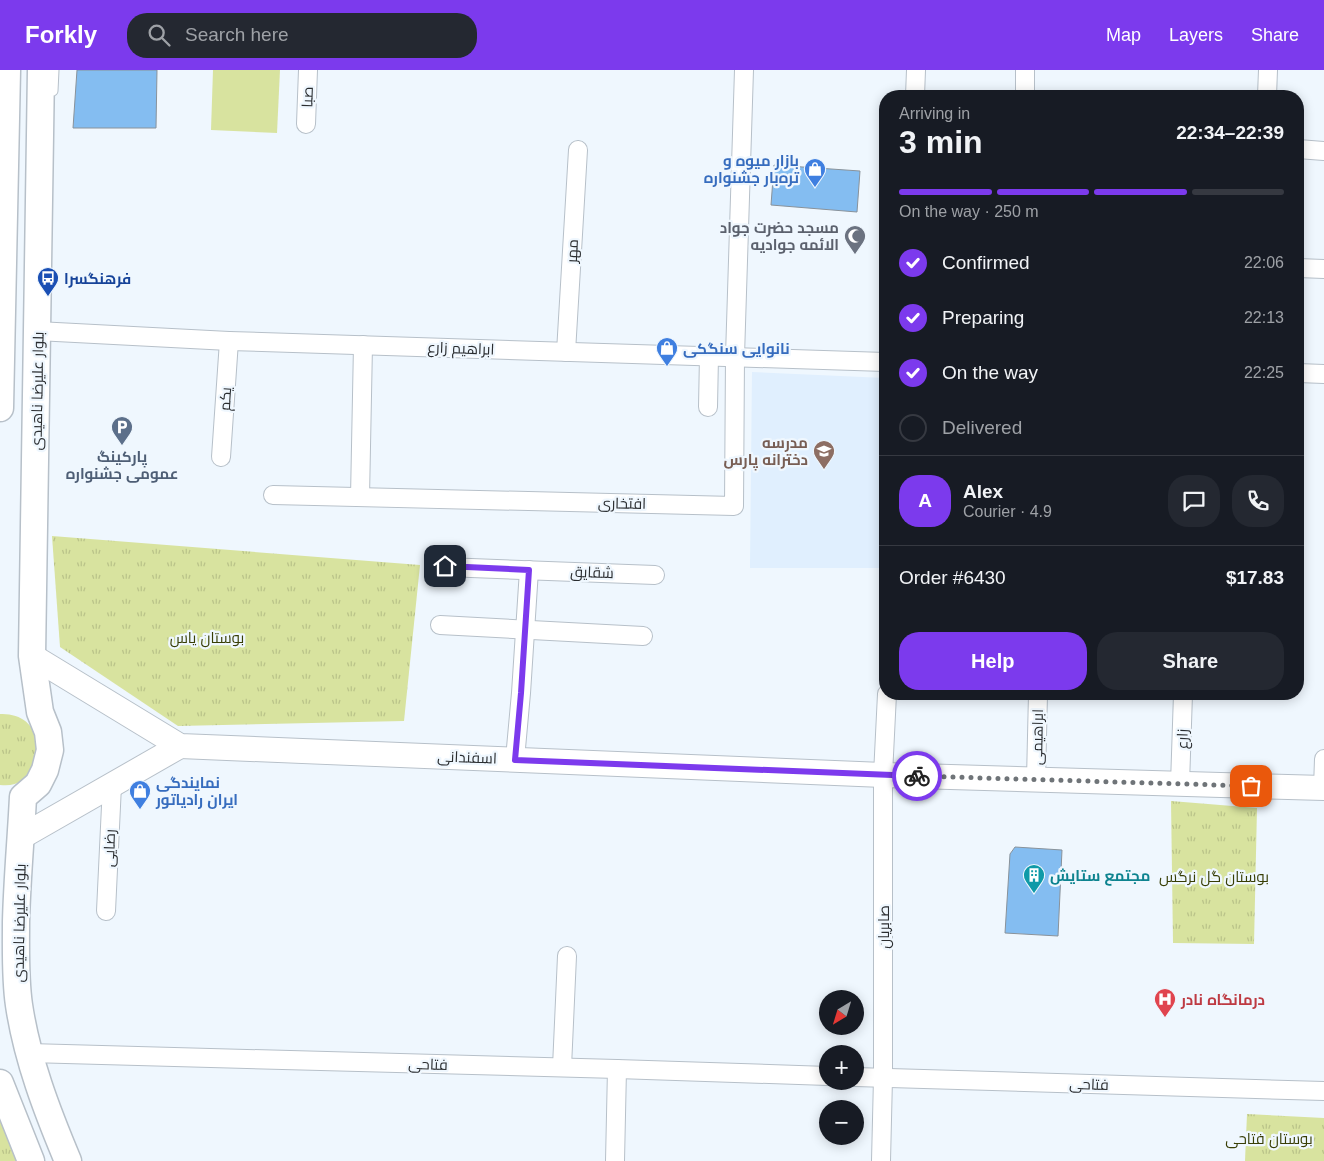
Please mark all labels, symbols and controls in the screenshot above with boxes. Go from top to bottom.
search box [127,13,477,58]
text: Forkly [25,21,97,48]
icon: search [145,21,173,49]
text: Search here [185,24,289,45]
text: Map [1106,25,1141,45]
text: Layers [1169,25,1223,45]
text: Share [1251,25,1299,45]
street label: صبا [298,86,316,108]
text: Arriving in [899,105,970,122]
text: 22:34–22:39 [1176,122,1284,143]
text: 3 min [899,124,983,160]
place label: بازار میوه و تره‌بار جشنواره [704,152,800,187]
shop icon: بازار میوه و تره‌بار جشنواره [803,157,827,188]
text: On the way · 250 m [899,203,1039,220]
place label: مسجد حضرت جواد الائمه جوادیه [720,219,839,254]
mosque icon: مسجد حضرت جواد الائمه جوادیه [843,224,867,255]
street label: مهر [563,239,583,265]
icon: check [899,249,927,277]
text: Confirmed [942,252,1030,273]
text: 22:06 [1244,254,1284,271]
bus stop icon: فرهنگسرا [36,266,60,297]
place label: فرهنگسرا [64,270,131,288]
icon: check [899,304,927,332]
text: Preparing [942,307,1024,328]
text: 22:13 [1244,309,1284,326]
street label: بلوار علیرضا ناهیدی [27,331,49,451]
shop icon: نانوایی سنگکی [655,336,679,367]
street label: ابراهیم زارع [427,338,495,361]
place label: نانوایی سنگکی [683,340,790,358]
icon: check [899,359,927,387]
text: On the way [942,362,1038,383]
text: 22:25 [1244,364,1284,381]
street label: یکم [216,387,236,412]
parking icon: پارکینگ عمومی جشنواره [110,415,134,446]
text: Delivered [942,417,1022,438]
place label: مدرسه دخترانه پارس [724,434,808,471]
school or university icon: مدرسه دخترانه پارس [812,439,836,470]
place label: پارکینگ عمومی جشنواره [66,448,178,483]
button: chat [1168,475,1220,527]
button: phone [1232,475,1284,527]
text: Alex [963,481,1003,502]
text: A [918,490,932,511]
street label: افتخاری [598,494,646,514]
text: Courier · 4.9 [963,503,1052,520]
pin [424,545,466,587]
icon: home [431,552,459,580]
street label: شقایق [570,563,614,583]
text: Order #6430 [899,567,1006,588]
text: $17.83 [1226,567,1284,588]
park label: بوستان یاس [170,629,244,648]
button: Help [899,632,1087,690]
button: Share [1097,632,1284,690]
street label: ابراهیمی [1028,709,1048,765]
street label: زارع [1173,729,1194,750]
street label: اسفندانی [437,747,497,769]
courier [892,751,942,801]
icon: bike [903,762,931,790]
pin [1230,765,1272,807]
icon: bag [1237,772,1265,800]
place label: نمایندگی ایران رادیاتور [155,774,238,809]
shop icon: نمایندگی ایران رادیاتور [128,779,152,810]
street label: رضایی [100,829,120,867]
street label: بلوار علیرضا ناهیدی [9,863,31,983]
building icon: مجتمع ستایش [1022,863,1046,894]
place label: مجتمع ستایش [1050,867,1150,886]
park label: بوستان گل نرگس [1159,868,1269,887]
street label: صابریان [875,905,894,949]
hospital icon: درمانگاه نادر [1153,987,1177,1018]
north arrow [819,990,864,1035]
map controls [819,990,864,1145]
place label: درمانگاه نادر [1180,991,1265,1009]
button: + [819,1045,864,1090]
street label: فتاحی [408,1055,448,1075]
street label: فتاحی [1069,1075,1109,1095]
button: − [819,1100,864,1145]
park label: بوستان فتاحی [1225,1130,1313,1149]

